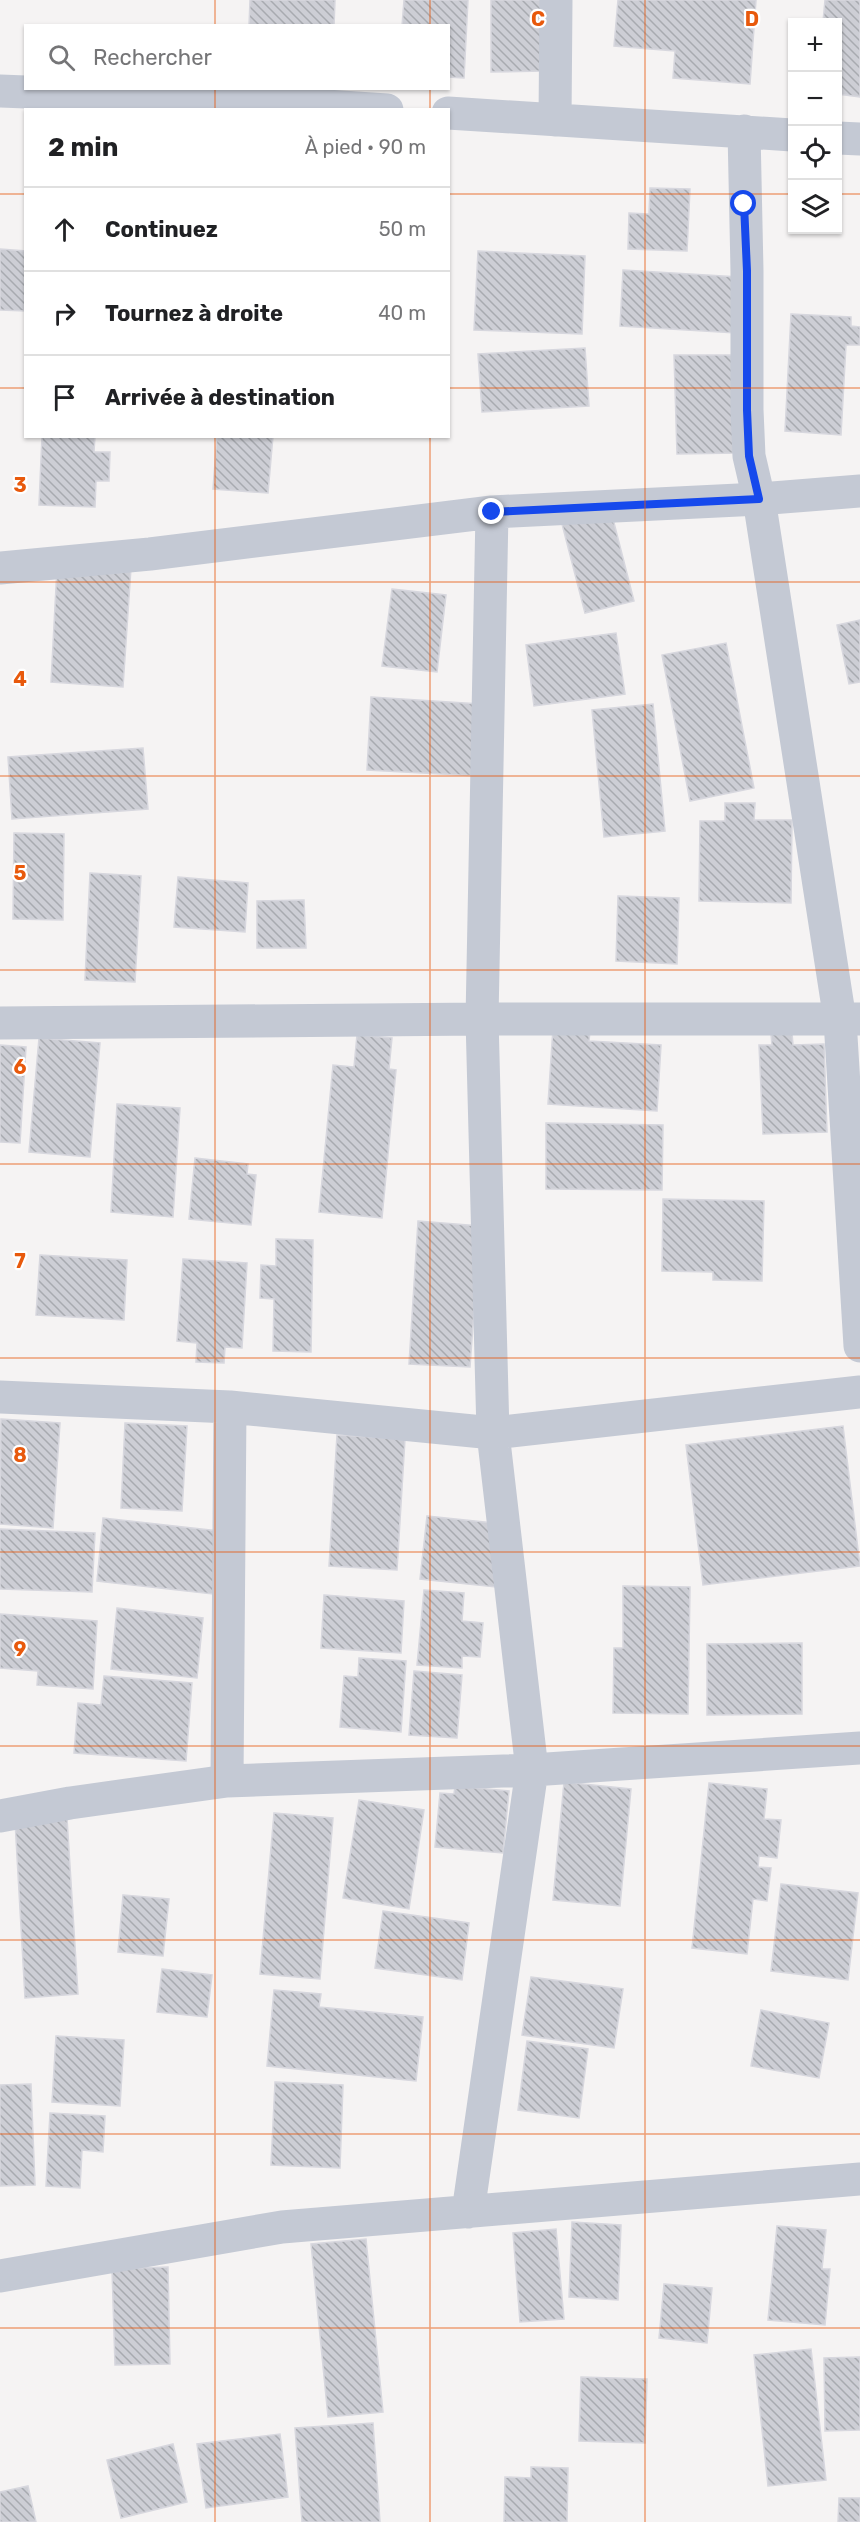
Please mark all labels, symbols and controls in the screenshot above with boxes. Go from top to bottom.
text: C [531,7,545,31]
text: D [745,7,759,31]
map controls [788,18,842,234]
button: + [788,18,842,72]
search box [24,24,450,90]
icon: search [45,41,78,74]
text: Rechercher [93,44,212,71]
button: − [788,72,842,126]
button: locate [788,126,842,180]
text: 2 min [48,132,118,163]
text: À pied · 90 m [305,135,426,159]
button: layers [788,180,842,234]
route start [730,190,756,216]
icon: ahead [48,213,81,246]
text: Continuez [105,216,218,243]
text: 50 m [379,217,426,241]
icon: right [48,297,81,330]
text: Tournez à droite [105,300,283,327]
text: 40 m [378,301,426,325]
icon: arrive [48,381,81,414]
text: Arrivée à destination [105,384,335,411]
text: 3 [13,473,27,497]
route end [478,498,504,524]
text: 4 [13,667,27,691]
text: 5 [14,861,27,885]
text: 6 [13,1055,27,1079]
text: 7 [14,1249,26,1273]
text: 8 [13,1443,27,1467]
text: 9 [14,1637,27,1661]

